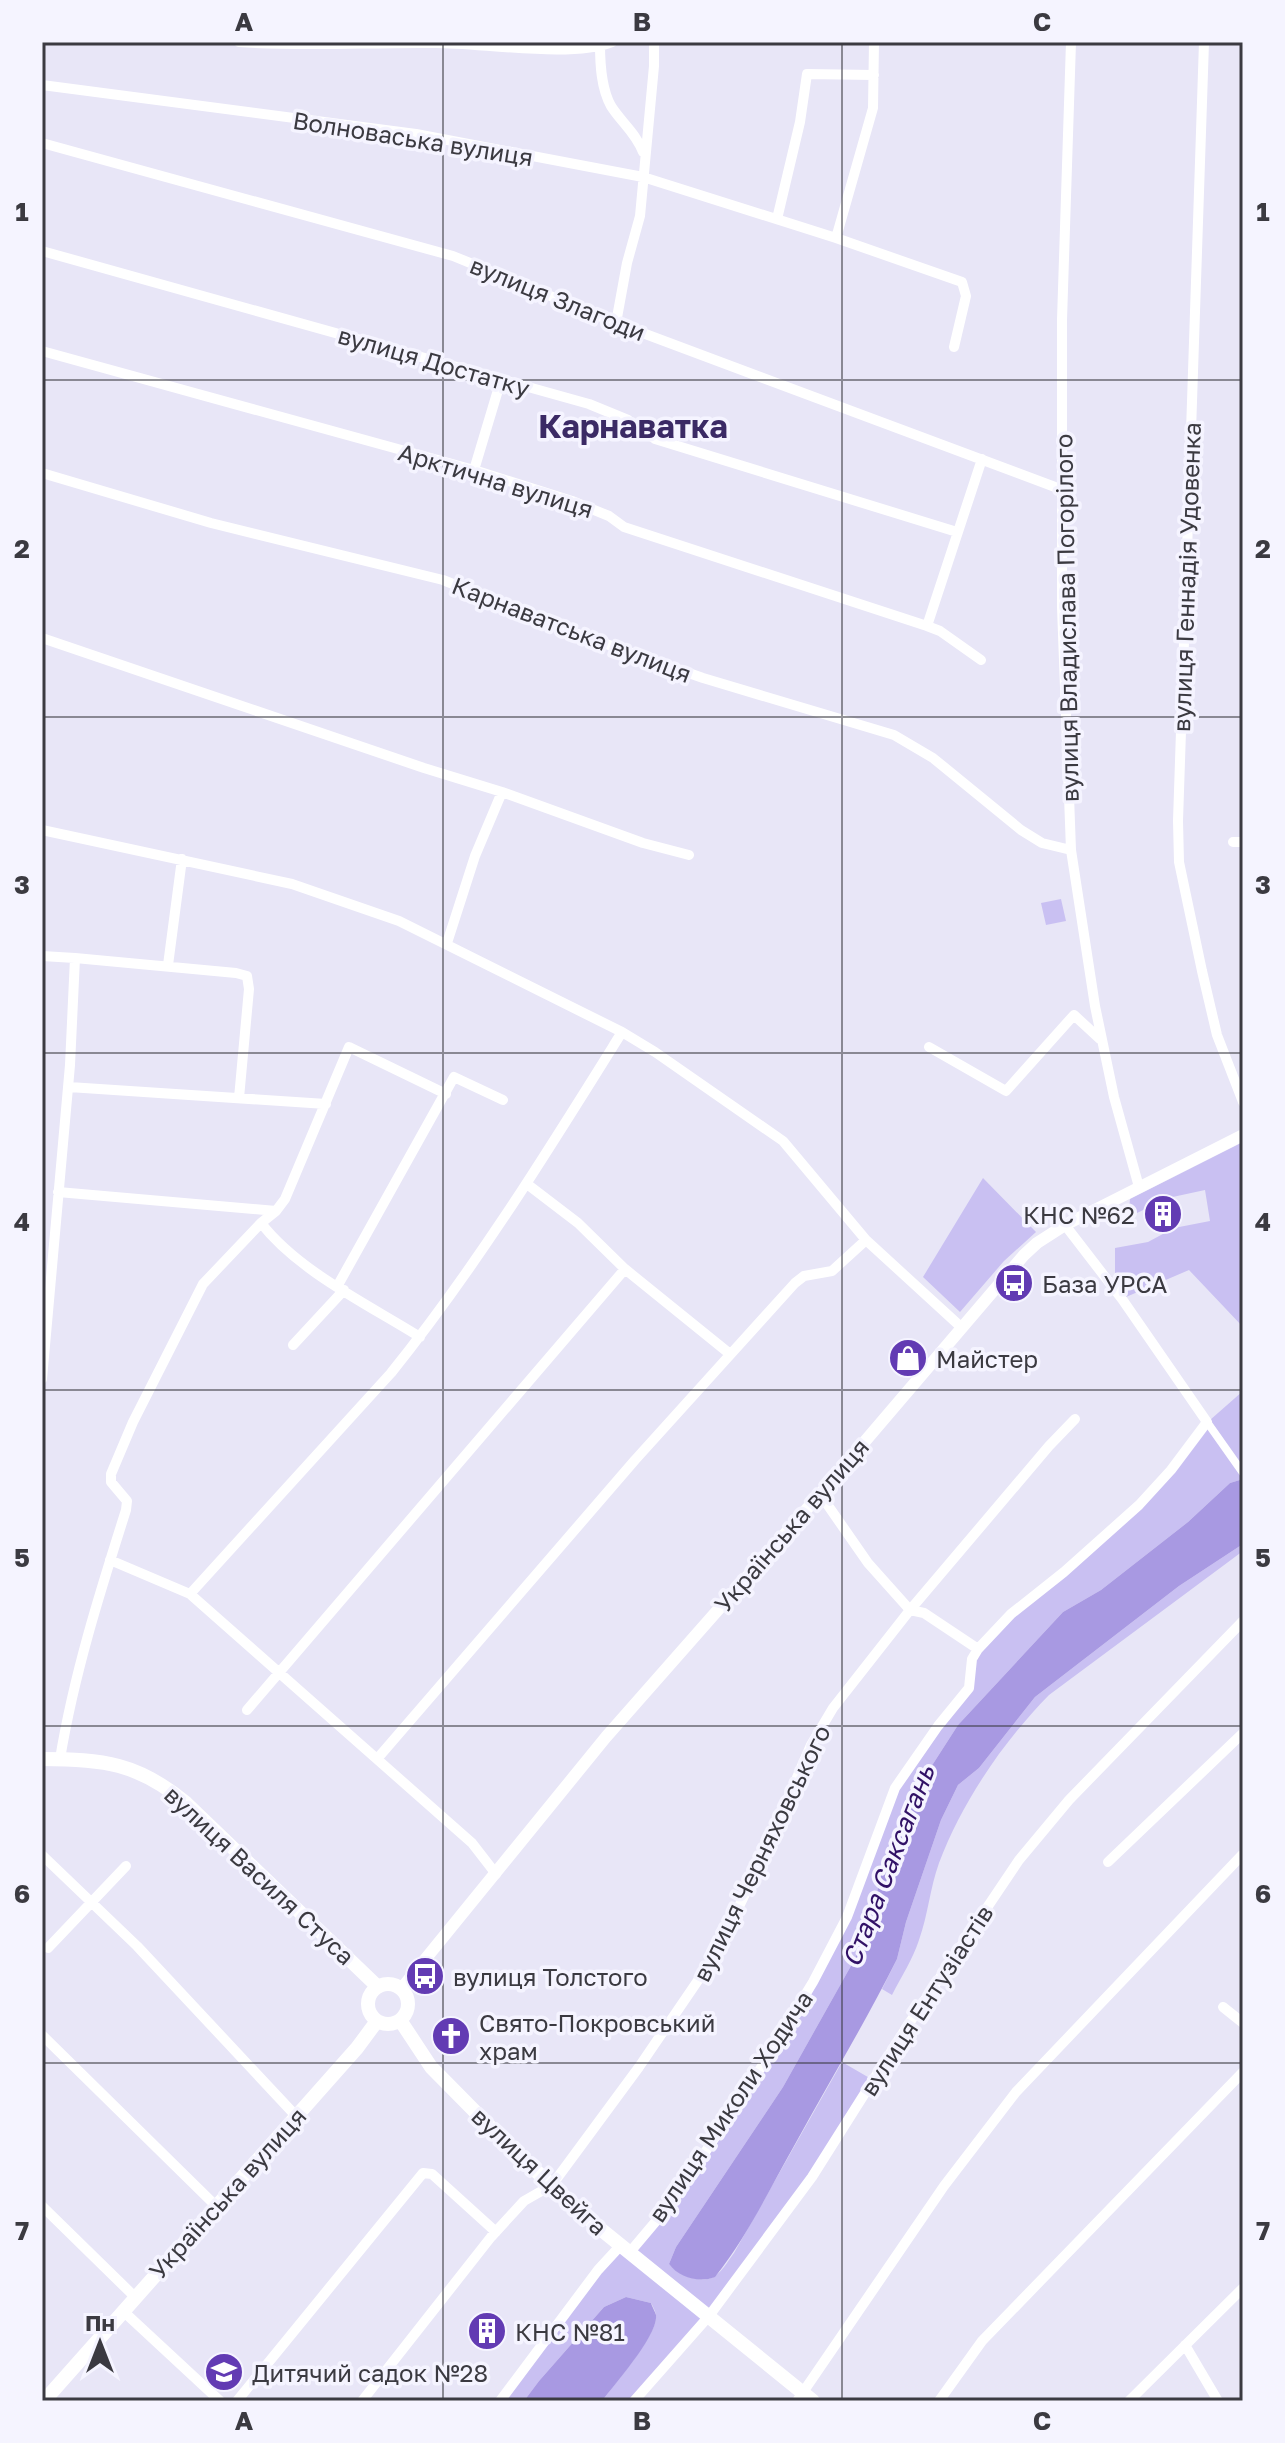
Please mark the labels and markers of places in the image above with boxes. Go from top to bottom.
building icon: КНС №62 [1142,1193,1184,1235]
place label: КНС №62 [1023,1200,1135,1229]
bus stop icon: База УРСА [993,1262,1035,1304]
place label: База УРСА [1042,1269,1167,1298]
shop icon: Майстер [887,1337,929,1379]
place label: Майстер [936,1344,1038,1373]
bus stop icon: вулиця Толстого [404,1955,446,1997]
place label: вулиця Толстого [453,1962,648,1991]
place label: Свято-Покровський храм [479,2008,715,2065]
church icon: Свято-Покровський храм [430,2015,472,2057]
building icon: КНС №81 [466,2310,508,2352]
place label: КНС №81 [515,2317,625,2346]
school or university icon: Дитячий садок №28 [203,2351,245,2393]
place label: Дитячий садок №28 [252,2358,488,2387]

